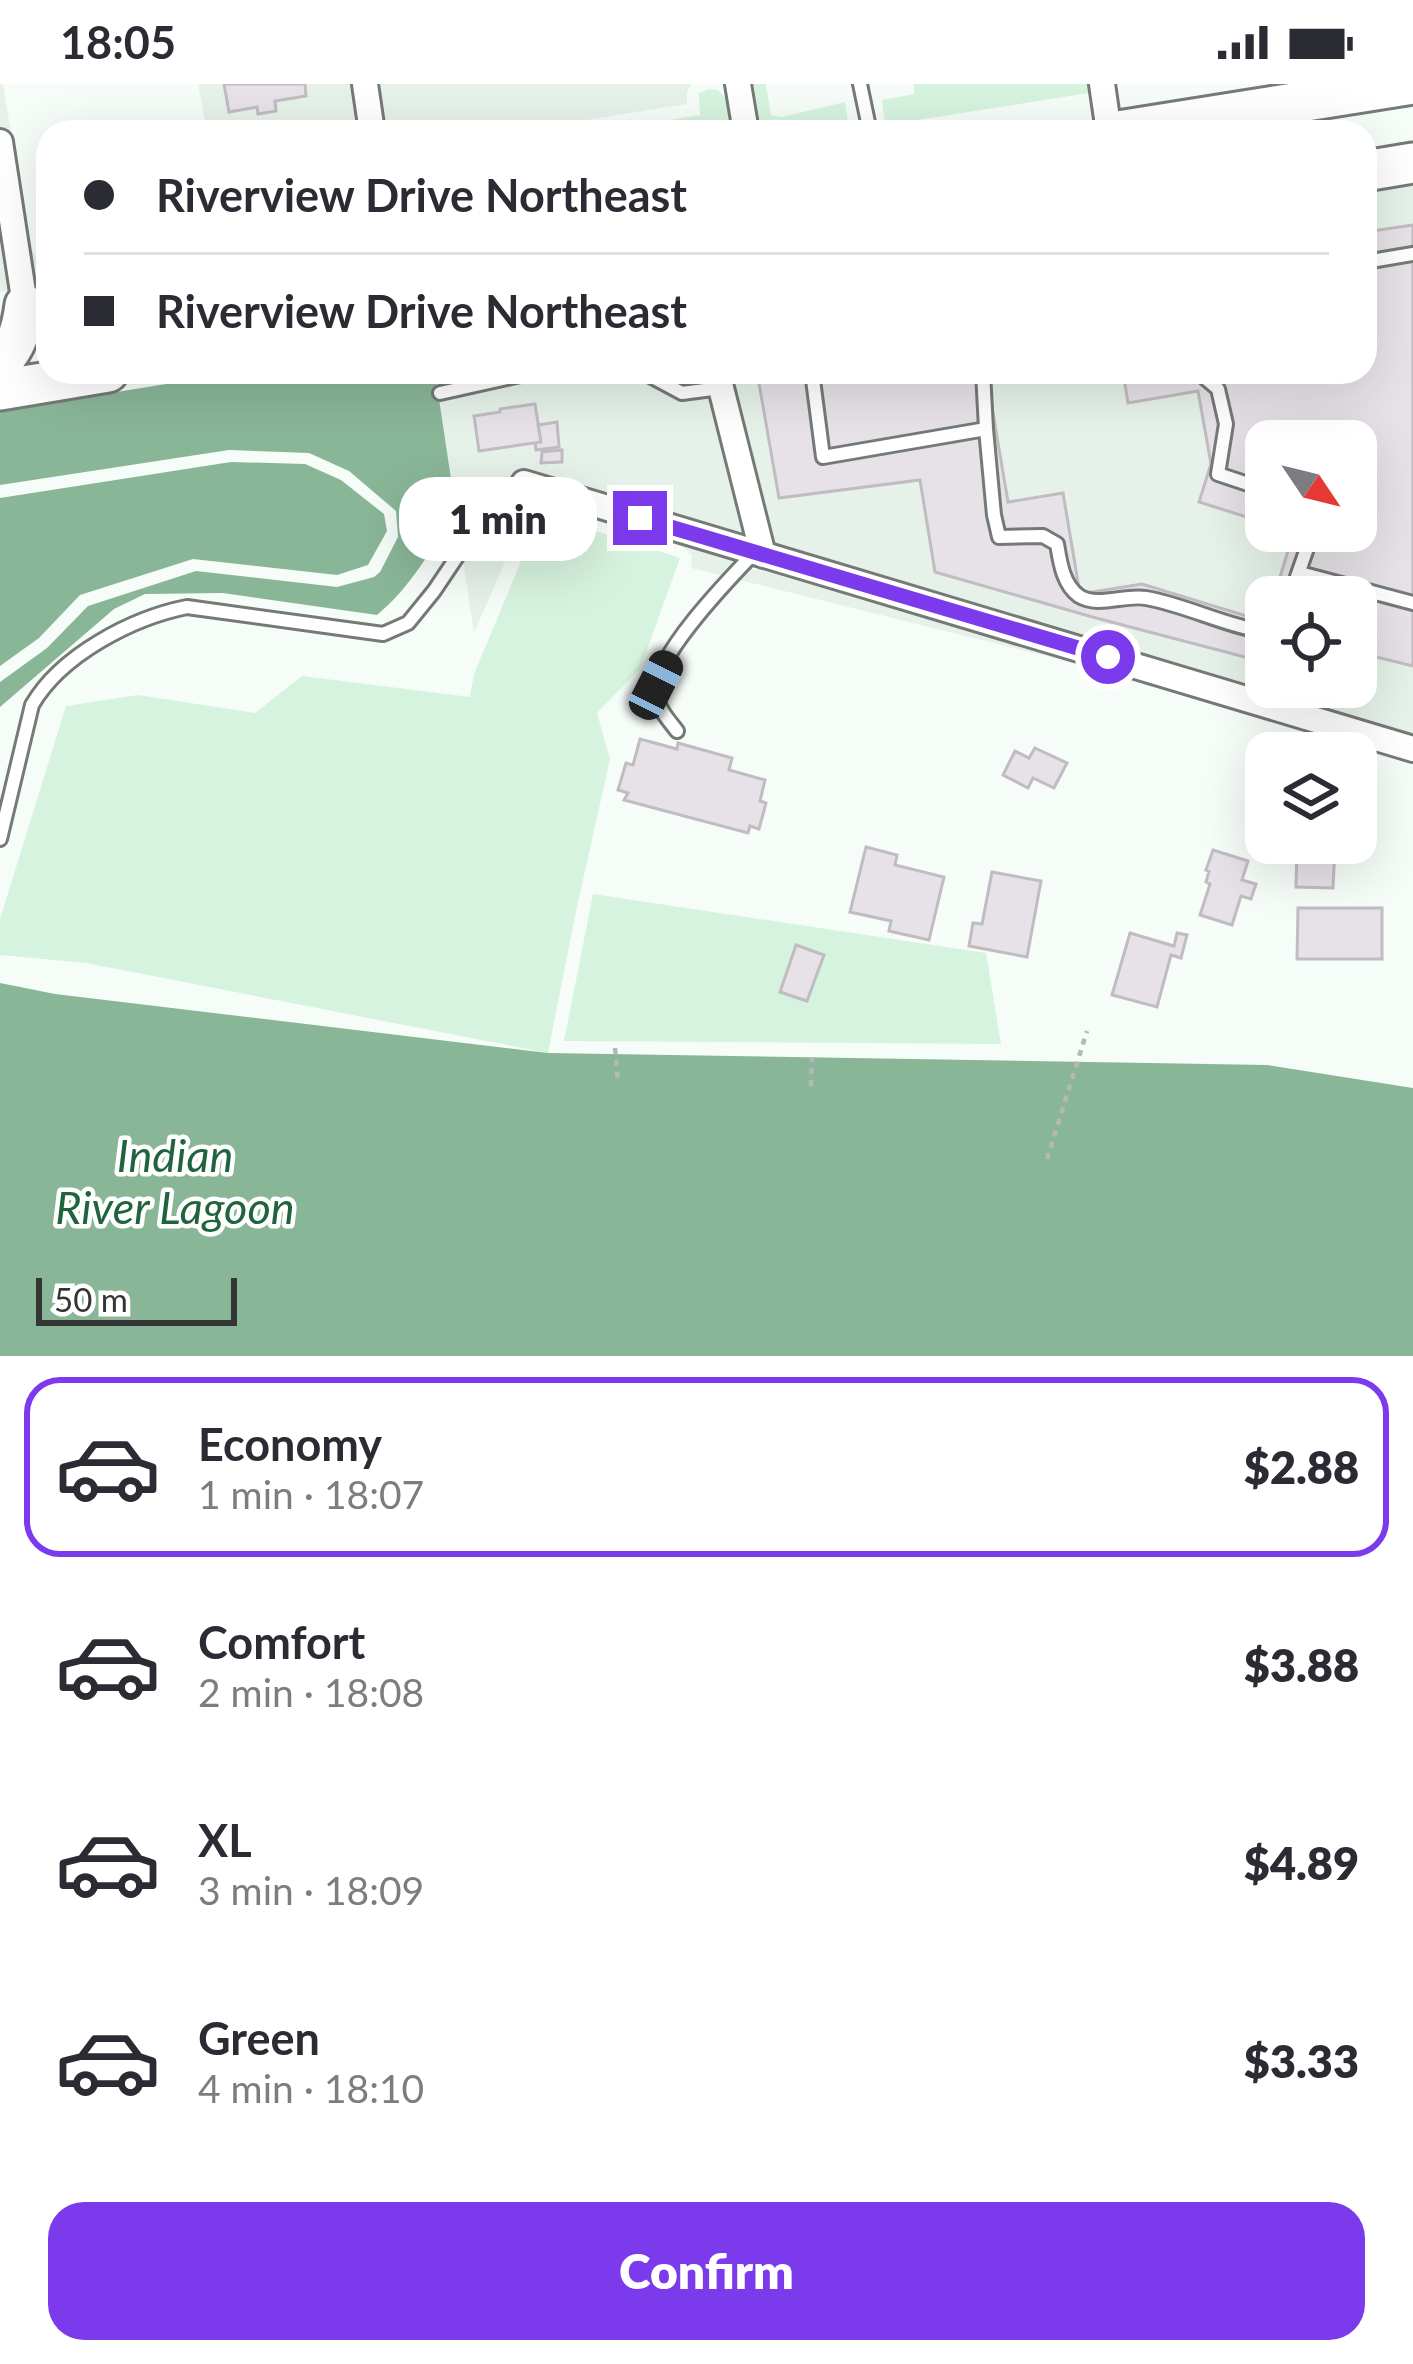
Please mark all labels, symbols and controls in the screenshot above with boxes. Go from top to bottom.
text: 18:05 [60,15,176,69]
text: Riverview Drive Northeast [156,168,687,222]
text: Riverview Drive Northeast [156,284,687,338]
north arrow [1245,420,1377,552]
map controls [1245,420,1377,864]
callout: 1 min [400,476,598,560]
route end [613,491,667,545]
text: 1 min [449,496,547,542]
button: locate [1245,576,1377,708]
route start [1081,630,1135,684]
car [624,645,688,725]
button: layers [1245,732,1377,864]
water label: Indian River Lagoon [55,1128,295,1234]
scale bar [36,1272,237,1325]
text: 50 m [54,1279,128,1319]
icon: car [54,1413,162,1521]
text: Economy [198,1417,382,1471]
text: $2.88 [1244,1440,1359,1494]
text: 1 min · 18:07 [198,1471,424,1517]
icon: car [54,1611,162,1719]
text: Comfort [198,1615,365,1669]
text: $3.88 [1244,1638,1359,1692]
text: 2 min · 18:08 [198,1669,424,1715]
icon: car [54,1809,162,1917]
text: XL [198,1813,252,1867]
text: $4.89 [1244,1836,1359,1890]
text: 3 min · 18:09 [198,1867,424,1913]
icon: car [54,2007,162,2115]
text: Green [198,2011,320,2065]
text: $3.33 [1244,2034,1359,2088]
text: 4 min · 18:10 [198,2065,424,2111]
button: Confirm [48,2202,1365,2340]

